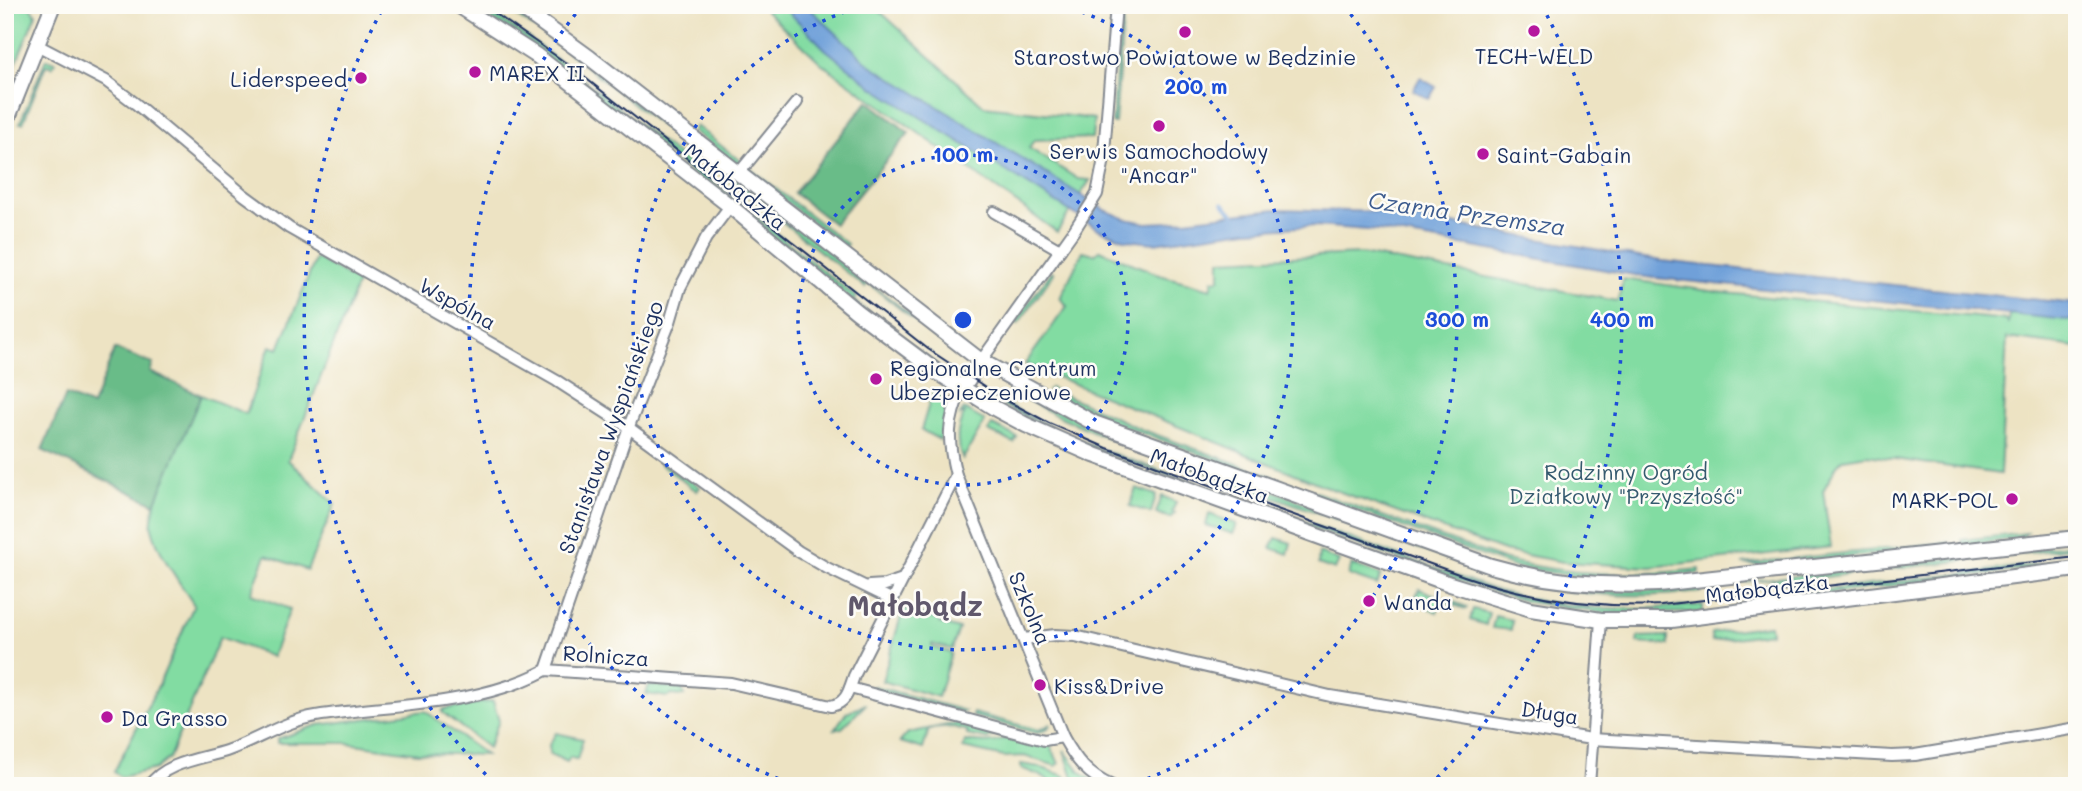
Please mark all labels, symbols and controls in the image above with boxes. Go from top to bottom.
marker: TECH-WELD [1526,23,1542,39]
marker: Starostwo Powiatowe w Będzinie [1177,24,1193,40]
place label: TECH-WELD [1475,42,1593,69]
place label: Starostwo Powiatowe w Będzinie [1014,43,1356,70]
place label: MAREX II [489,59,585,86]
marker: MAREX II [467,64,483,80]
place label: Liderspeed [230,65,347,92]
marker: Liderspeed [353,70,369,86]
text: 200 m [1165,72,1227,99]
marker: Serwis Samochodowy "Ancar" [1151,118,1167,134]
street label: Małobądzka [679,136,793,236]
place label: Serwis Samochodowy "Ancar" [1050,137,1268,188]
text: 100 m [933,140,993,167]
place label: Saint-Gabain [1497,141,1631,168]
marker: Saint-Gabain [1475,146,1491,162]
water label: Czarna Przemsza [1366,184,1568,242]
street label: Wspólna [415,271,501,335]
street label: Stanisława Wyspiańskiego [552,297,668,557]
text: 300 m [1425,305,1489,332]
text: 400 m [1590,305,1654,332]
centre of rings [951,308,975,332]
place label: Regionalne Centrum Ubezpieczeniowe [890,354,1097,405]
marker: Regionalne Centrum Ubezpieczeniowe [868,371,884,387]
street label: Małobądzka [1147,441,1273,509]
park label: Rodzinny Ogród Działkowy "Przyszłość" [1509,458,1743,509]
place label: MARK-POL [1891,486,1998,513]
marker: MARK-POL [2004,491,2020,507]
street label: Szkolna [1004,567,1058,649]
street label: Małobądzka [1704,567,1830,609]
district label: Małobądz [847,587,983,623]
place label: Wanda [1383,588,1453,615]
marker: Wanda [1361,593,1377,609]
street label: Rolnicza [562,639,650,671]
place label: Kiss&Drive [1054,672,1164,699]
marker: Kiss&Drive [1032,677,1048,693]
street label: Długa [1519,694,1581,730]
place label: Da Grasso [121,704,227,731]
marker: Da Grasso [99,709,115,725]

